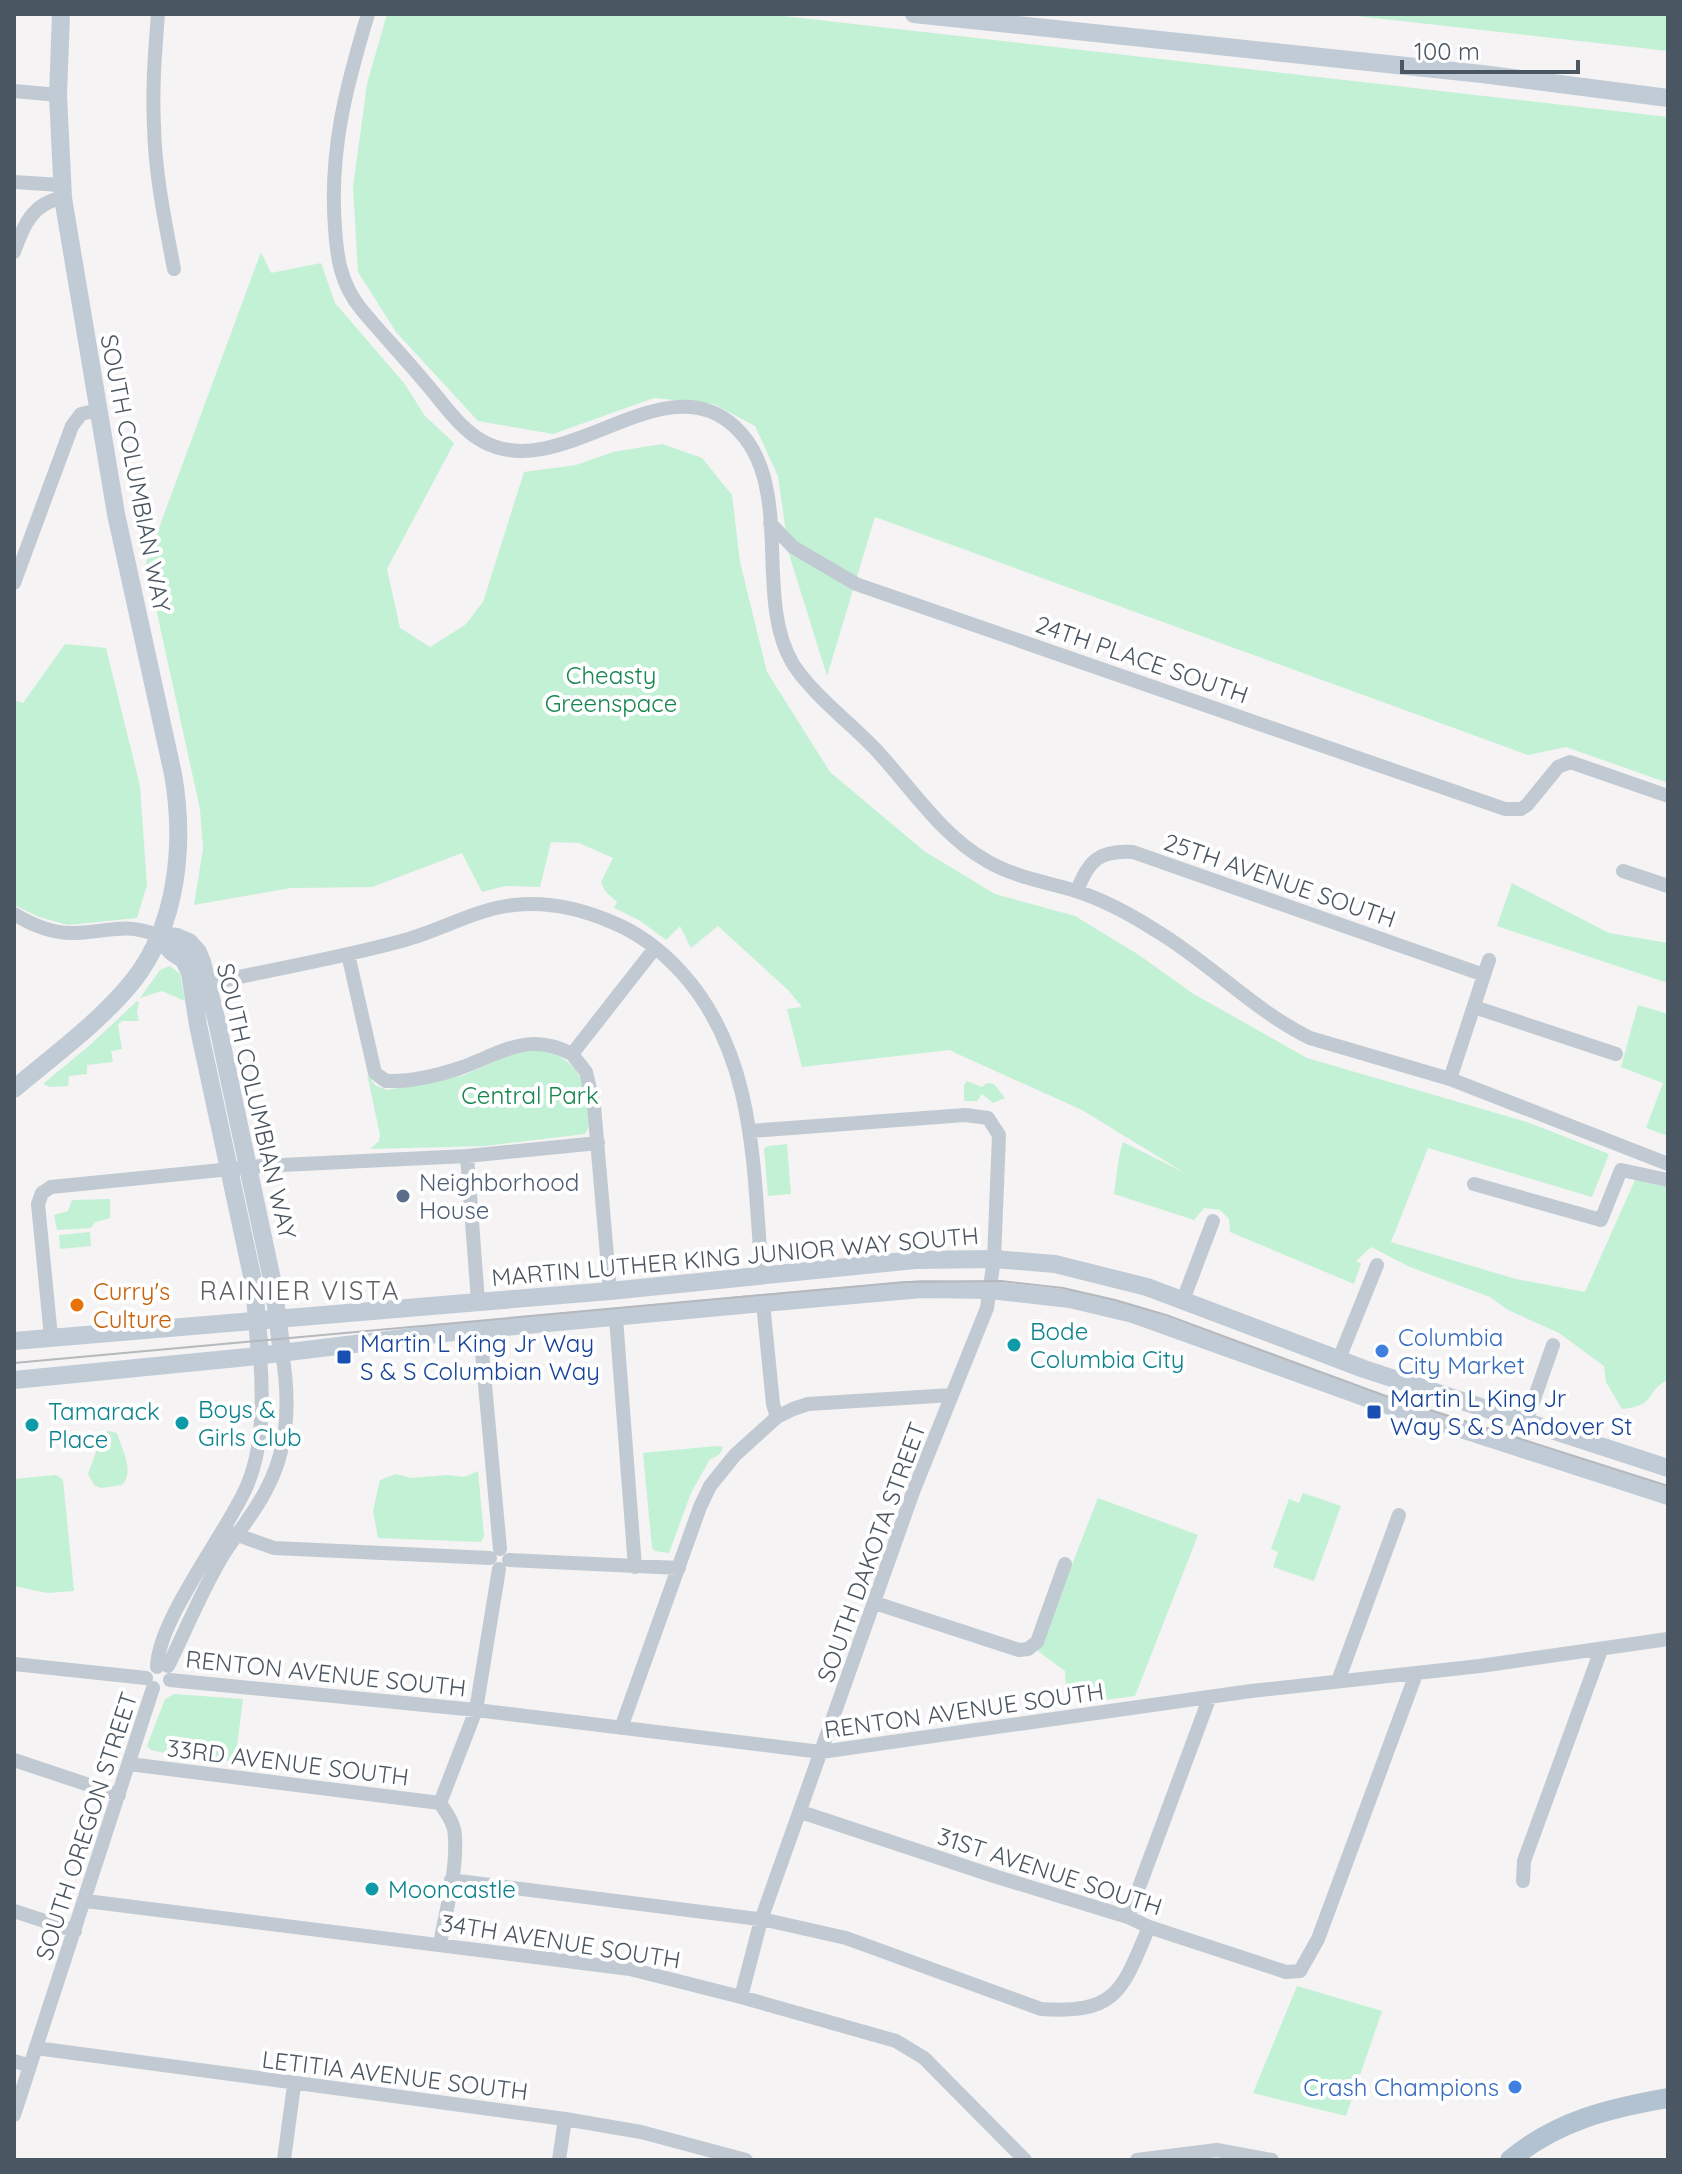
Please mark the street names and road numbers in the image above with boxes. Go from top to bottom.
street label: SOUTH COLUMBIAN WAY [94,332,178,614]
street label: 24TH PLACE SOUTH [1032,609,1252,709]
street label: 25TH AVENUE SOUTH [1160,826,1400,934]
street label: SOUTH COLUMBIAN WAY [211,960,303,1242]
street label: MARTIN LUTHER KING JUNIOR WAY SOUTH [490,1220,980,1292]
street label: SOUTH DAKOTA STREET [810,1418,932,1686]
street label: RENTON AVENUE SOUTH [184,1643,468,1703]
street label: RENTON AVENUE SOUTH [822,1676,1106,1744]
street label: SOUTH OREGON STREET [28,1688,144,1964]
street label: 33RD AVENUE SOUTH [165,1732,411,1792]
street label: 31ST AVENUE SOUTH [934,1821,1166,1921]
street label: 34TH AVENUE SOUTH [439,1907,683,1975]
street label: LETITIA AVENUE SOUTH [260,2044,530,2106]

